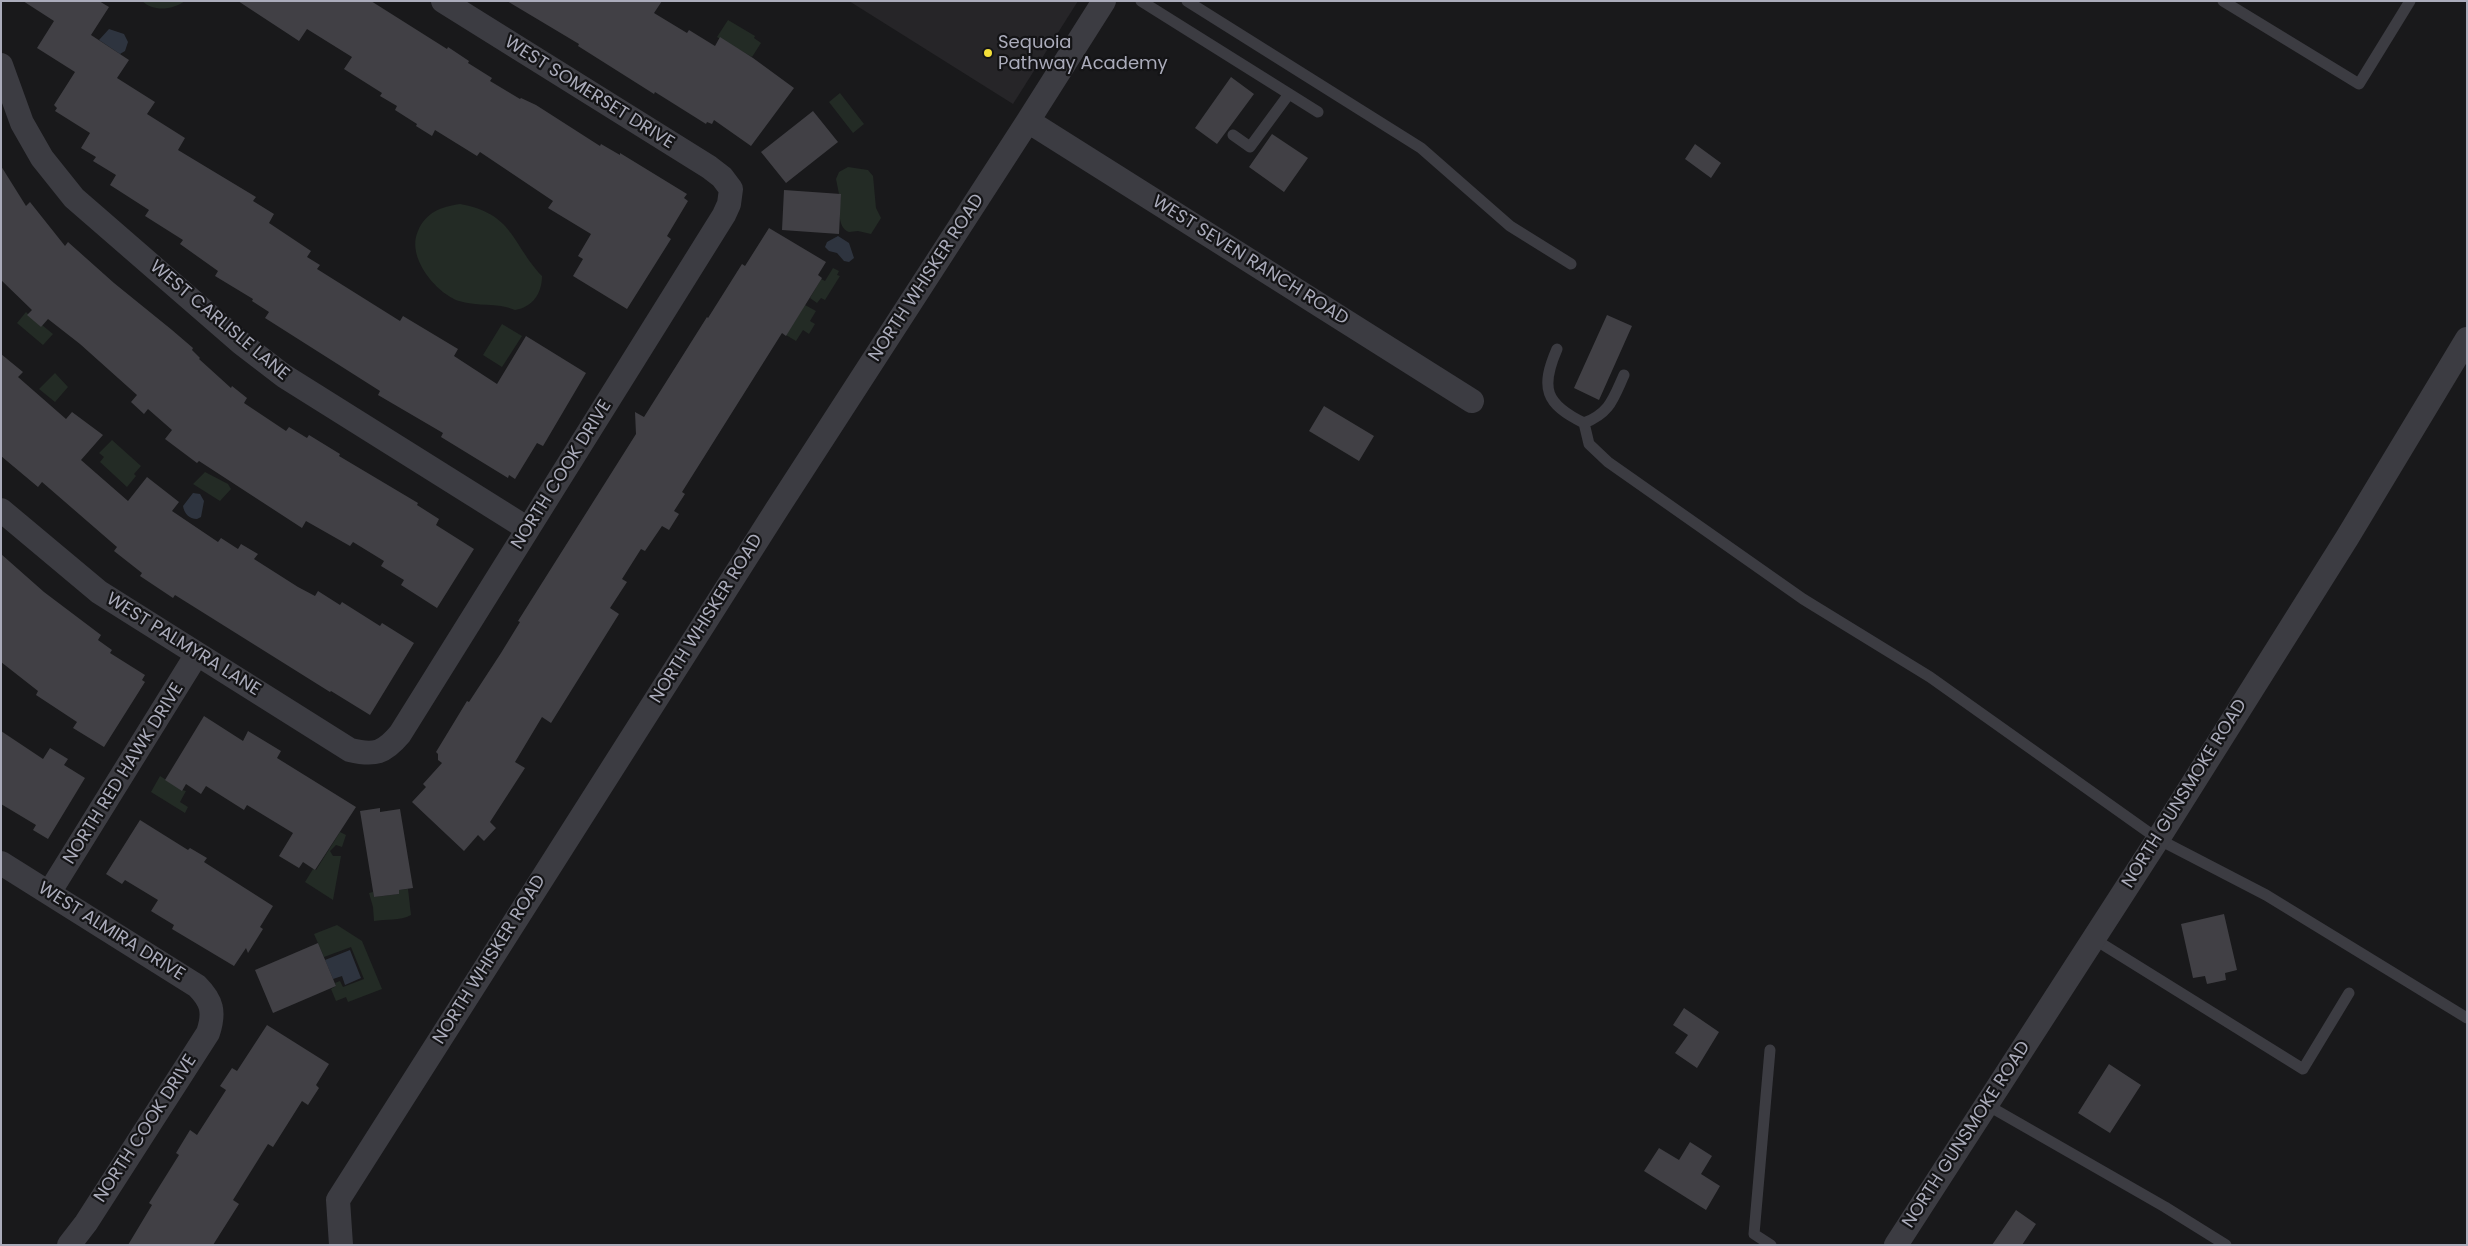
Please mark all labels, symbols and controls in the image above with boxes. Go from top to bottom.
street label: WEST SOMERSET DRIVE [500,32,678,154]
place label: Sequoia Pathway Academy [998,32,1168,74]
marker: Sequoia Pathway Academy [982,47,994,59]
street label: NORTH WHISKER ROAD [865,190,989,366]
street label: WEST SEVEN RANCH ROAD [1148,192,1352,330]
street label: WEST CARLISLE LANE [145,256,293,386]
street label: NORTH COOK DRIVE [507,396,617,554]
street label: NORTH WHISKER ROAD [646,530,768,708]
street label: WEST PALMYRA LANE [102,589,264,701]
street label: NORTH RED HAWK DRIVE [59,679,189,869]
street label: NORTH GUNSMOKE ROAD [2118,696,2252,892]
street label: NORTH WHISKER ROAD [429,871,551,1049]
street label: WEST ALMIRA DRIVE [34,878,188,986]
street label: NORTH GUNSMOKE ROAD [1898,1037,2036,1233]
street label: NORTH COOK DRIVE [90,1051,202,1207]

